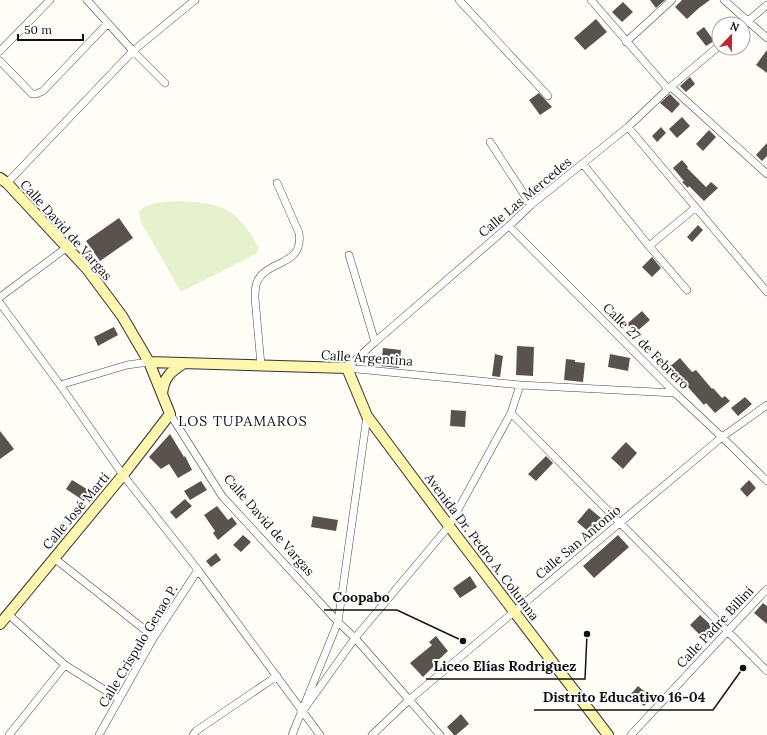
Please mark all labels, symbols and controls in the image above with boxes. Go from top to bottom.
scale bar [18,16,83,42]
north arrow [711,16,751,56]
text: N [728,19,742,35]
text: 50 m [24,22,52,37]
street label: Calle Las Mercedes [475,153,575,241]
street label: Calle David de Vargas [16,176,116,284]
street label: Calle 27 de Febrero [599,299,693,393]
street label: Calle Argentina [320,346,414,370]
district label: LOS TUPAMAROS [178,412,308,430]
street label: Calle José Martí [39,469,113,553]
street label: Avenida Dr. Pedro A. Columna [420,469,543,624]
street label: Calle David de Vargas [220,471,318,579]
street label: Calle San Antonio [532,501,625,583]
street label: Calle Crispulo Genao P. [95,581,181,711]
street label: Calle Padre Billini [673,582,757,671]
callout: Coopabo [324,584,397,610]
text: Coopabo [332,588,390,606]
callout: Liceo Elías Rodriguez [426,653,585,679]
text: Liceo Elías Rodriguez [433,657,577,675]
callout: Distrito Educativo 16-04 [534,684,713,710]
text: Distrito Educativo 16-04 [543,688,706,706]

